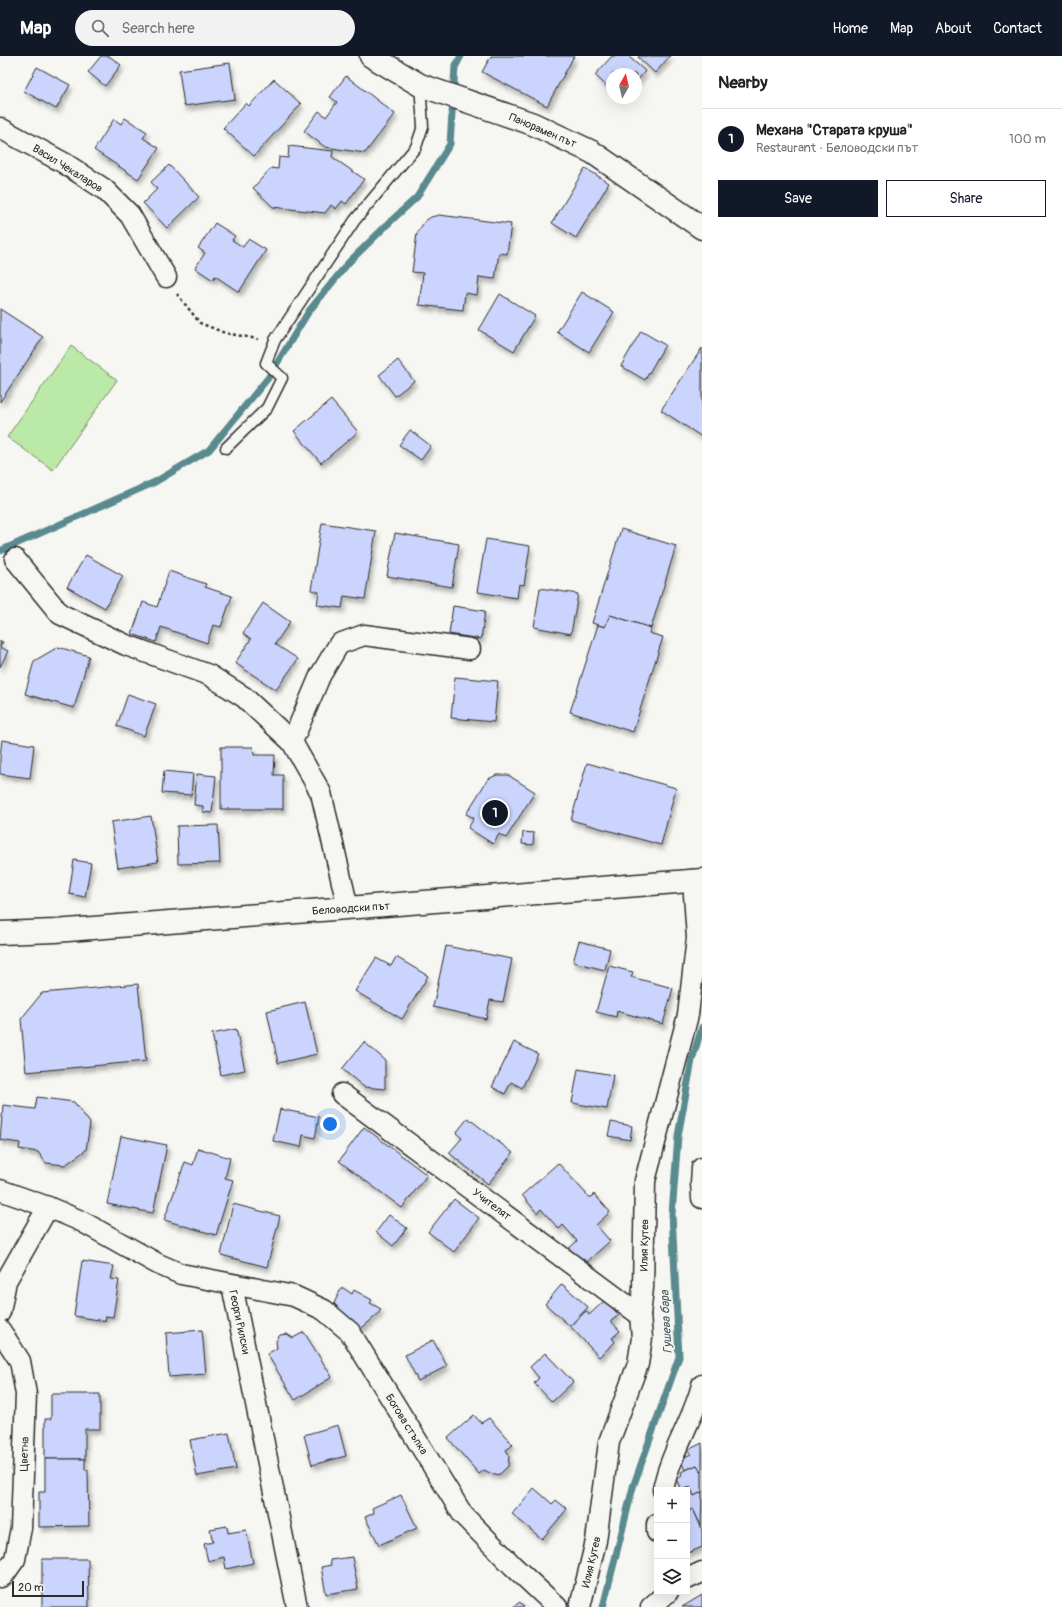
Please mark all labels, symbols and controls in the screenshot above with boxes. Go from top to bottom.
search box [75,10,355,46]
text: Map [20,16,51,40]
icon: search [89,17,111,39]
text: Search here [121,19,195,38]
text: Home [833,20,868,37]
text: Map [890,20,913,37]
text: About [935,20,971,37]
text: Contact [993,20,1042,37]
north arrow [606,68,642,104]
text: Nearby [718,72,767,93]
street label: Панорамен път [507,110,579,151]
text: Механа "Старата круша" [756,121,913,140]
text: 1 [728,131,734,147]
text: 100 m [1009,131,1046,147]
text: Restaurant · Беловодски път [756,140,918,156]
street label: Васил Чекаларов [30,142,105,195]
button: Save [718,180,878,217]
button: Share [886,180,1046,217]
pin: 1 [482,798,508,828]
street label: Беловодски път [312,899,391,918]
your location [320,1114,340,1134]
street label: Учителят [470,1186,514,1223]
street label: Илия Кутев [638,1219,651,1271]
street label: Георги Рилски [226,1289,253,1355]
water label: Гушева бара [657,1289,676,1354]
street label: Богова стъпка [383,1391,430,1457]
street label: Цветна [17,1436,32,1472]
map controls [654,1487,690,1595]
button: + [654,1487,690,1523]
button: − [654,1523,690,1559]
street label: Илия Кутев [579,1535,604,1589]
button: layers [654,1559,690,1595]
scale bar [12,1579,84,1598]
text: 20 m [18,1581,44,1594]

